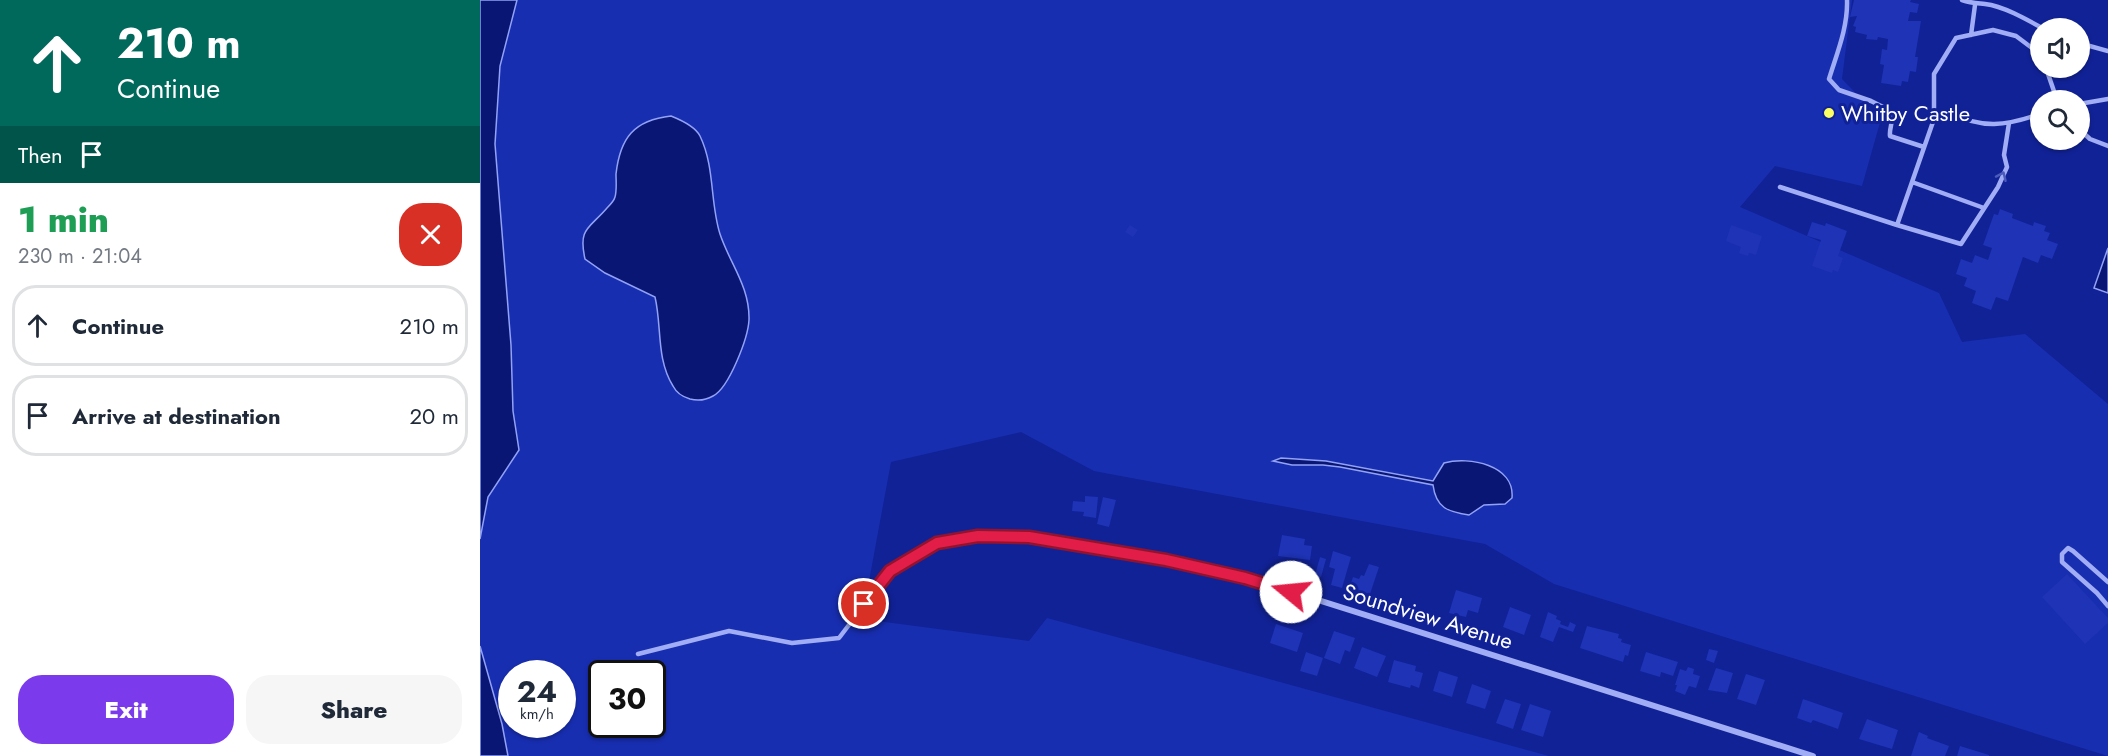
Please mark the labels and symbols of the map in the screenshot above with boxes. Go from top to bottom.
place label: Whitby Castle [1841,97,1970,129]
marker: Whitby Castle [1822,106,1836,120]
one-way arrow [1995,172,2007,183]
position arrow [1259,560,1323,624]
street label: Soundview Avenue [1339,575,1517,657]
pin [838,578,889,629]
speed limit sign: 30 [588,660,666,738]

